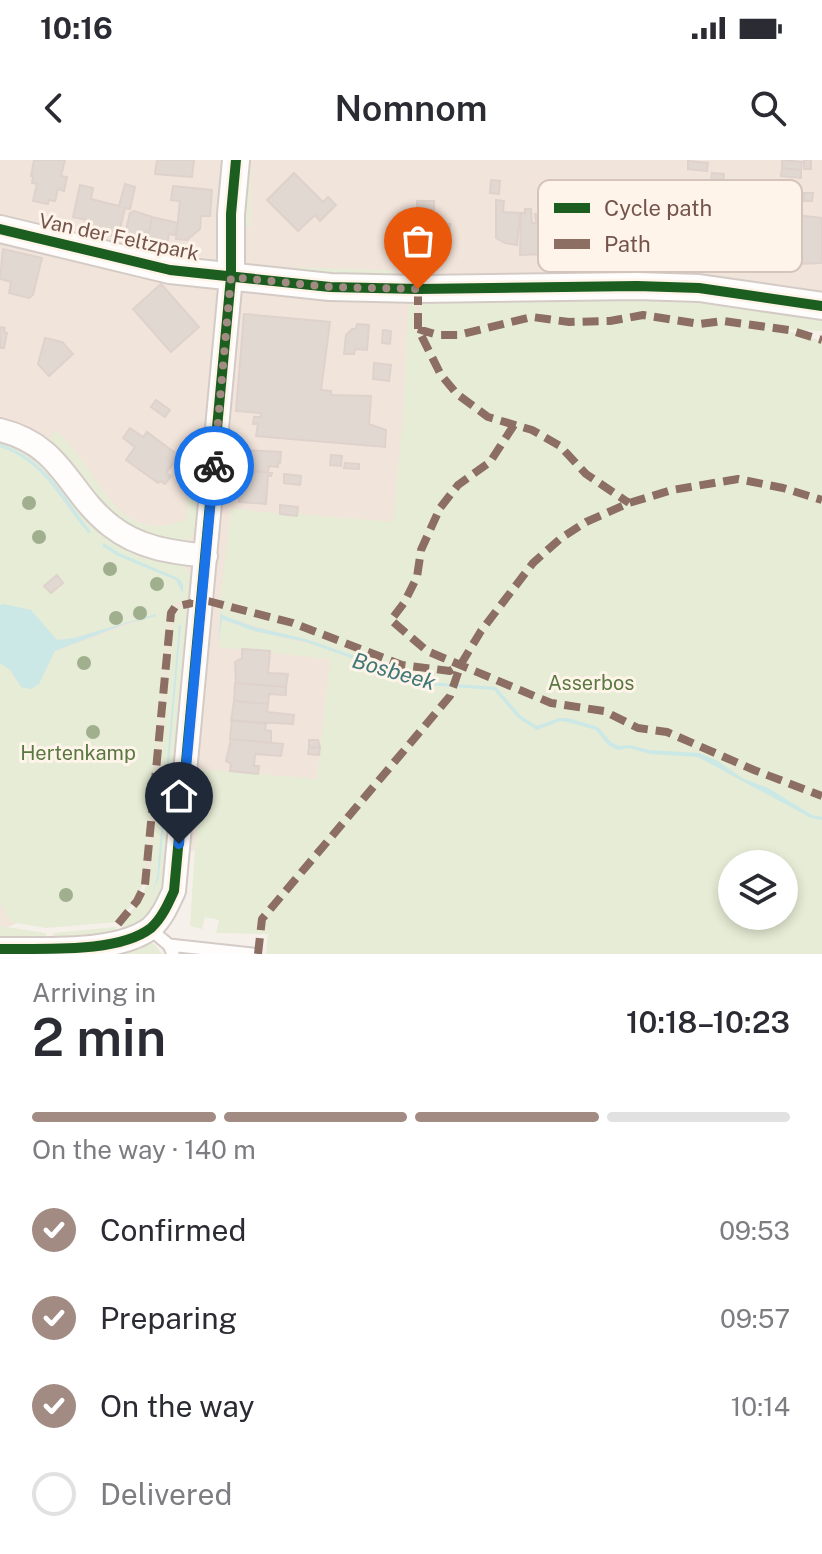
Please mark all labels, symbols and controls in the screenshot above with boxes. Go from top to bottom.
text: 10:16 [40,10,113,46]
icon: back [32,86,76,130]
icon: search [746,86,790,130]
text: Nomnom [335,87,487,129]
legend [538,180,802,272]
text: Cycle path [604,195,712,221]
pin [384,207,452,289]
street label: Van der Feltzpark [37,208,201,266]
icon: bag [396,219,440,263]
text: Path [604,231,651,257]
courier [174,426,254,506]
icon: bike [192,444,236,488]
water label: Bosbeek [349,647,439,695]
park label: Asserbos [548,671,634,695]
park label: Hertenkamp [20,741,136,765]
pin [145,762,213,844]
icon: home [157,774,201,818]
map controls [718,850,798,930]
button: layers [718,850,798,930]
text: Arriving in [32,977,156,1008]
text: 10:18–10:23 [626,1004,790,1040]
text: 2 min [32,1007,166,1068]
text: On the way · 140 m [32,1134,256,1165]
icon: check [32,1208,76,1252]
text: Confirmed [100,1212,246,1248]
text: 09:53 [719,1215,790,1246]
icon: check [32,1296,76,1340]
text: Preparing [100,1300,237,1336]
text: 09:57 [720,1303,790,1334]
icon: check [32,1384,76,1428]
text: On the way [100,1388,254,1424]
text: 10:14 [731,1391,790,1422]
text: Delivered [100,1476,232,1512]

